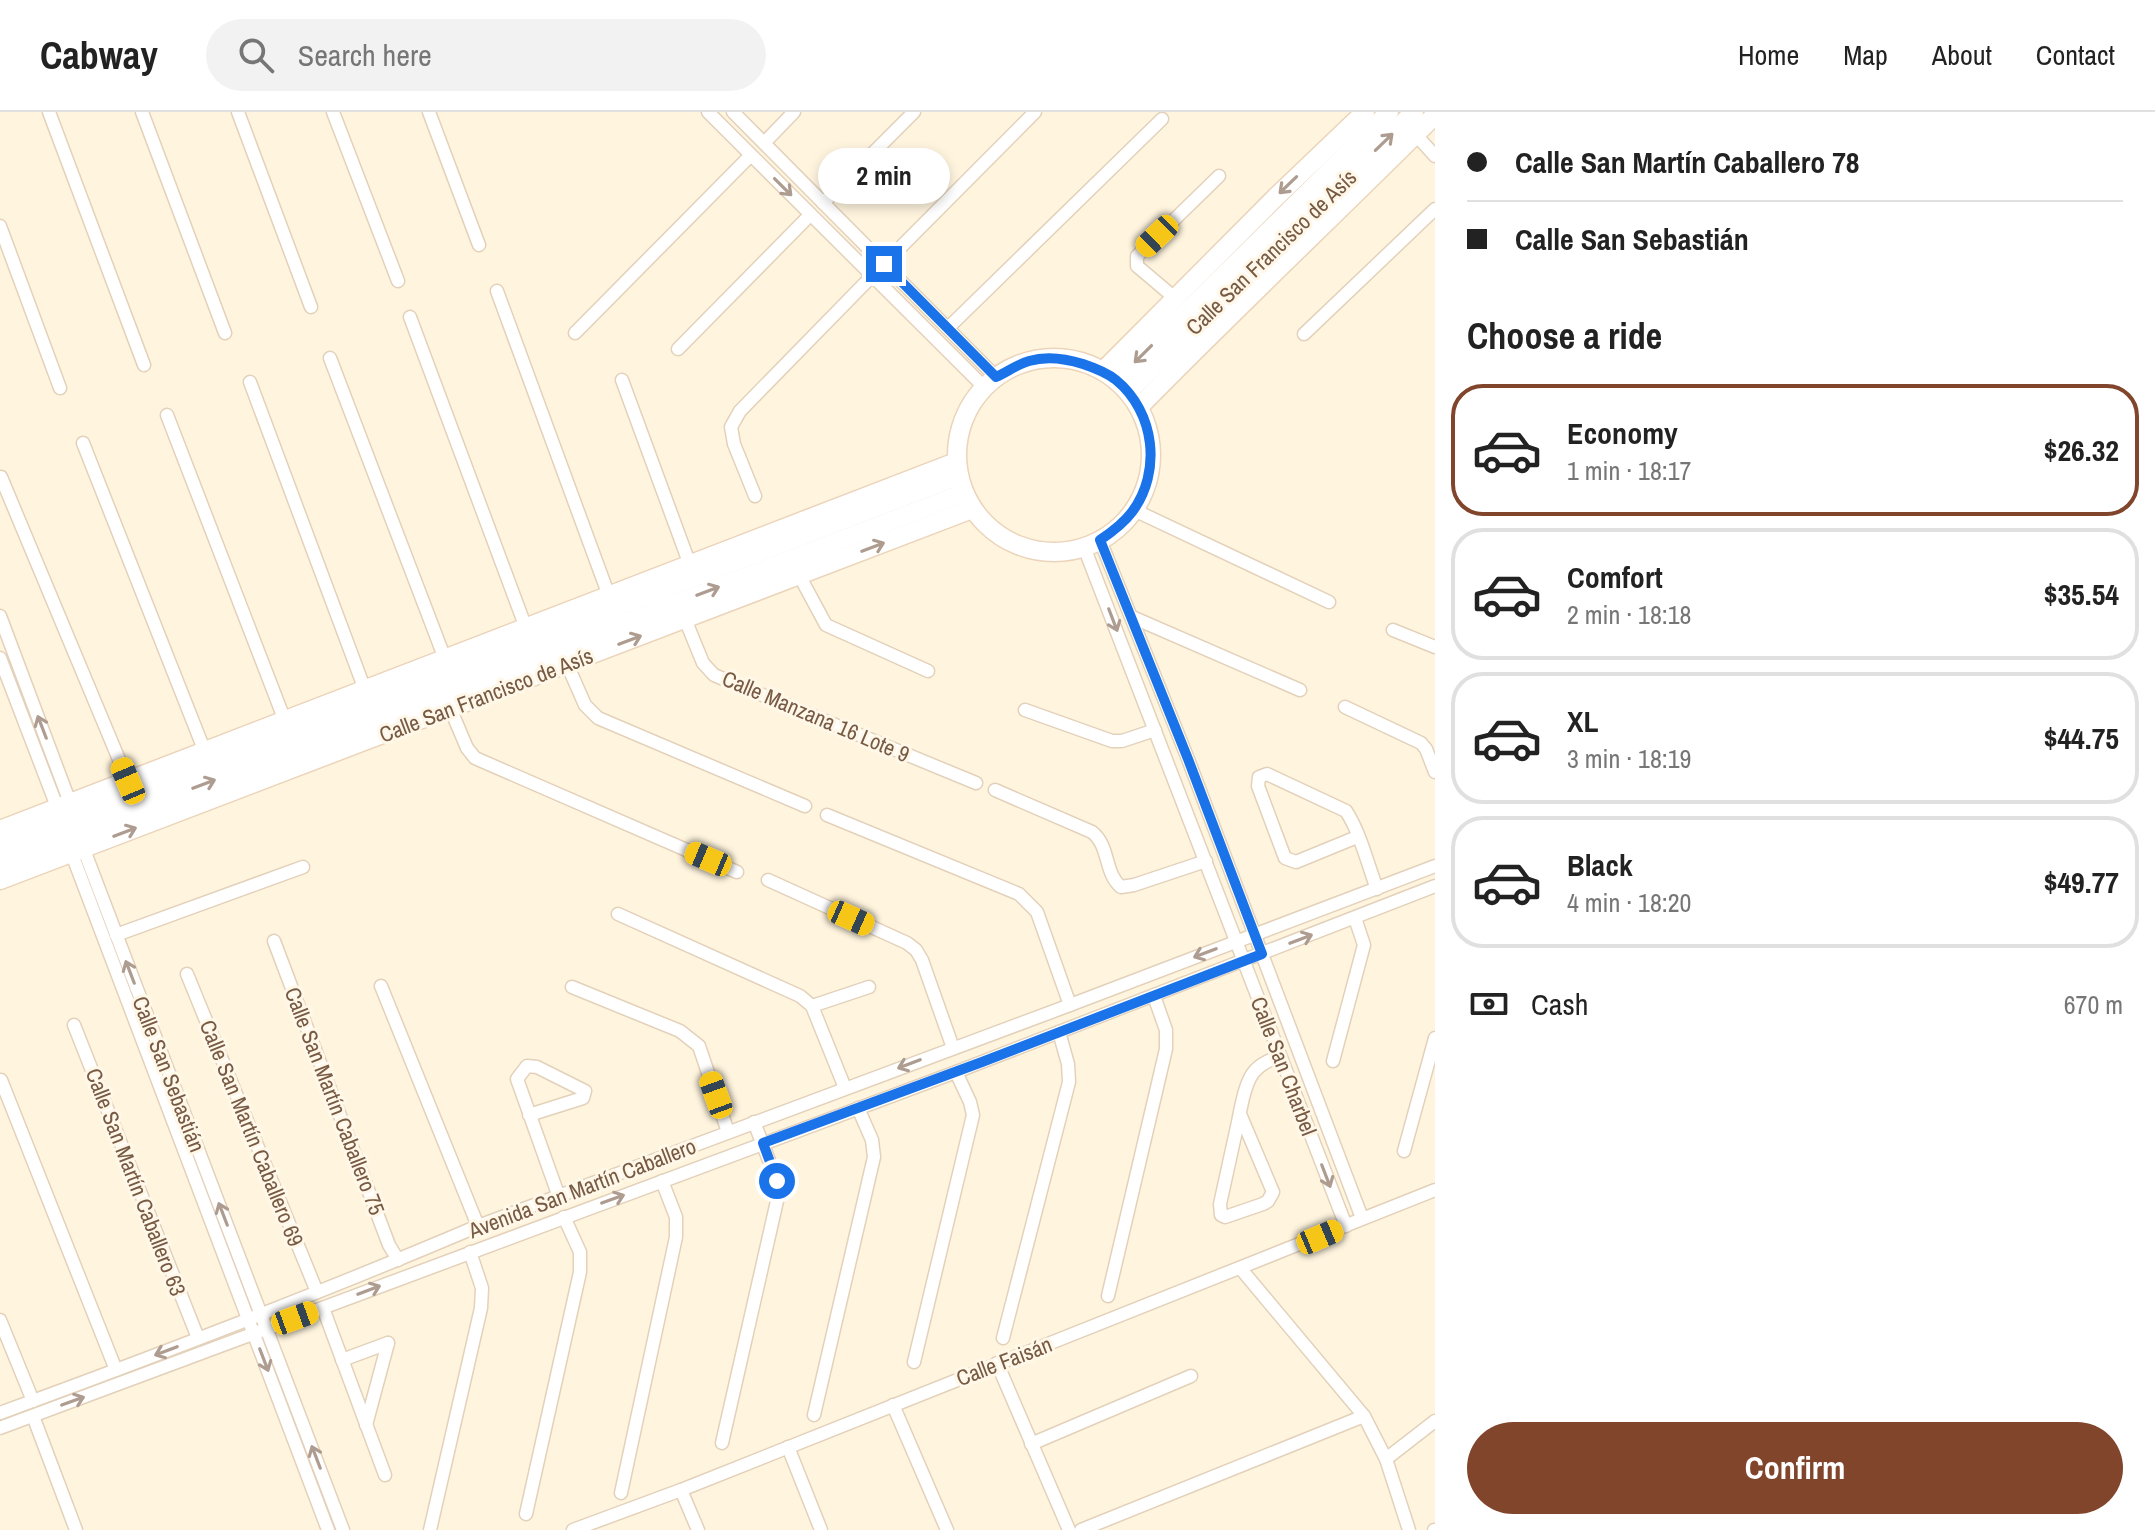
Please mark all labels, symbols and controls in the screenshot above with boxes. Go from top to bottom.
search box [206,19,766,91]
text: Cabway [40,30,158,81]
icon: search [234,33,278,77]
text: Search here [298,35,432,75]
text: Home [1738,36,1799,74]
text: Map [1843,36,1888,74]
text: About [1932,36,1992,74]
text: Contact [2036,36,2115,74]
one-way arrow [1374,132,1394,151]
text: Calle San Martín Caballero 78 [1515,142,1860,182]
callout: 2 min [818,148,950,204]
text: 2 min [856,158,912,193]
street label: Calle San Francisco de Asís [1179,162,1363,342]
one-way arrow [1279,175,1298,194]
one-way arrow [773,177,792,197]
car [1131,211,1183,261]
text: Calle San Sebastián [1515,219,1749,259]
route end [866,246,902,282]
text: Choose a ride [1467,312,1662,360]
one-way arrow [1133,345,1153,364]
text: Economy [1567,413,1678,453]
icon: car [1471,414,1543,486]
text: $26.32 [2044,430,2119,470]
text: 1 min · 18:17 [1567,453,1691,488]
one-way arrow [860,539,885,553]
text: Comfort [1567,557,1663,597]
icon: car [1471,558,1543,630]
text: $35.54 [2044,574,2119,614]
one-way arrow [695,583,720,597]
text: 2 min · 18:18 [1567,597,1691,632]
one-way arrow [1107,607,1121,632]
one-way arrow [617,632,642,646]
street label: Calle San Francisco de Asís [375,640,597,750]
street label: Calle Manzana 16 Lote 9 [718,663,914,769]
text: XL [1567,701,1598,741]
icon: car [1471,702,1543,774]
one-way arrow [34,715,48,740]
text: $44.75 [2044,718,2119,758]
text: 3 min · 18:19 [1567,741,1691,776]
car [108,754,148,808]
one-way arrow [191,776,216,790]
one-way arrow [112,824,137,838]
car [681,839,735,879]
text: Black [1567,845,1633,885]
icon: car [1471,846,1543,918]
text: $49.77 [2044,862,2119,902]
text: 4 min · 18:20 [1567,885,1691,920]
car [824,897,878,939]
one-way arrow [1288,931,1313,945]
one-way arrow [1193,947,1218,961]
one-way arrow [122,960,136,985]
icon: cash [1467,982,1511,1026]
street label: Calle San Martín Caballero 75 [278,983,392,1219]
text: Cash [1531,984,1588,1024]
text: 670 m [2064,987,2123,1022]
street label: Calle San Sebastián [126,992,212,1156]
street label: Calle San Charbel [1244,992,1324,1140]
street label: Calle San Martín Caballero 69 [193,1015,311,1251]
one-way arrow [897,1058,922,1072]
street label: Calle San Martín Caballero 63 [79,1064,193,1300]
car [697,1068,735,1122]
street label: Avenida San Martín Caballero [463,1131,700,1246]
route start [759,1163,795,1199]
one-way arrow [1320,1163,1334,1188]
one-way arrow [600,1191,625,1206]
one-way arrow [215,1202,229,1227]
car [1293,1217,1347,1257]
one-way arrow [356,1282,381,1296]
car [268,1299,322,1337]
street label: Calle Faisán [952,1329,1056,1393]
one-way arrow [154,1345,179,1359]
one-way arrow [258,1347,272,1372]
one-way arrow [60,1393,85,1407]
button: Confirm [1467,1422,2123,1514]
one-way arrow [308,1445,322,1470]

